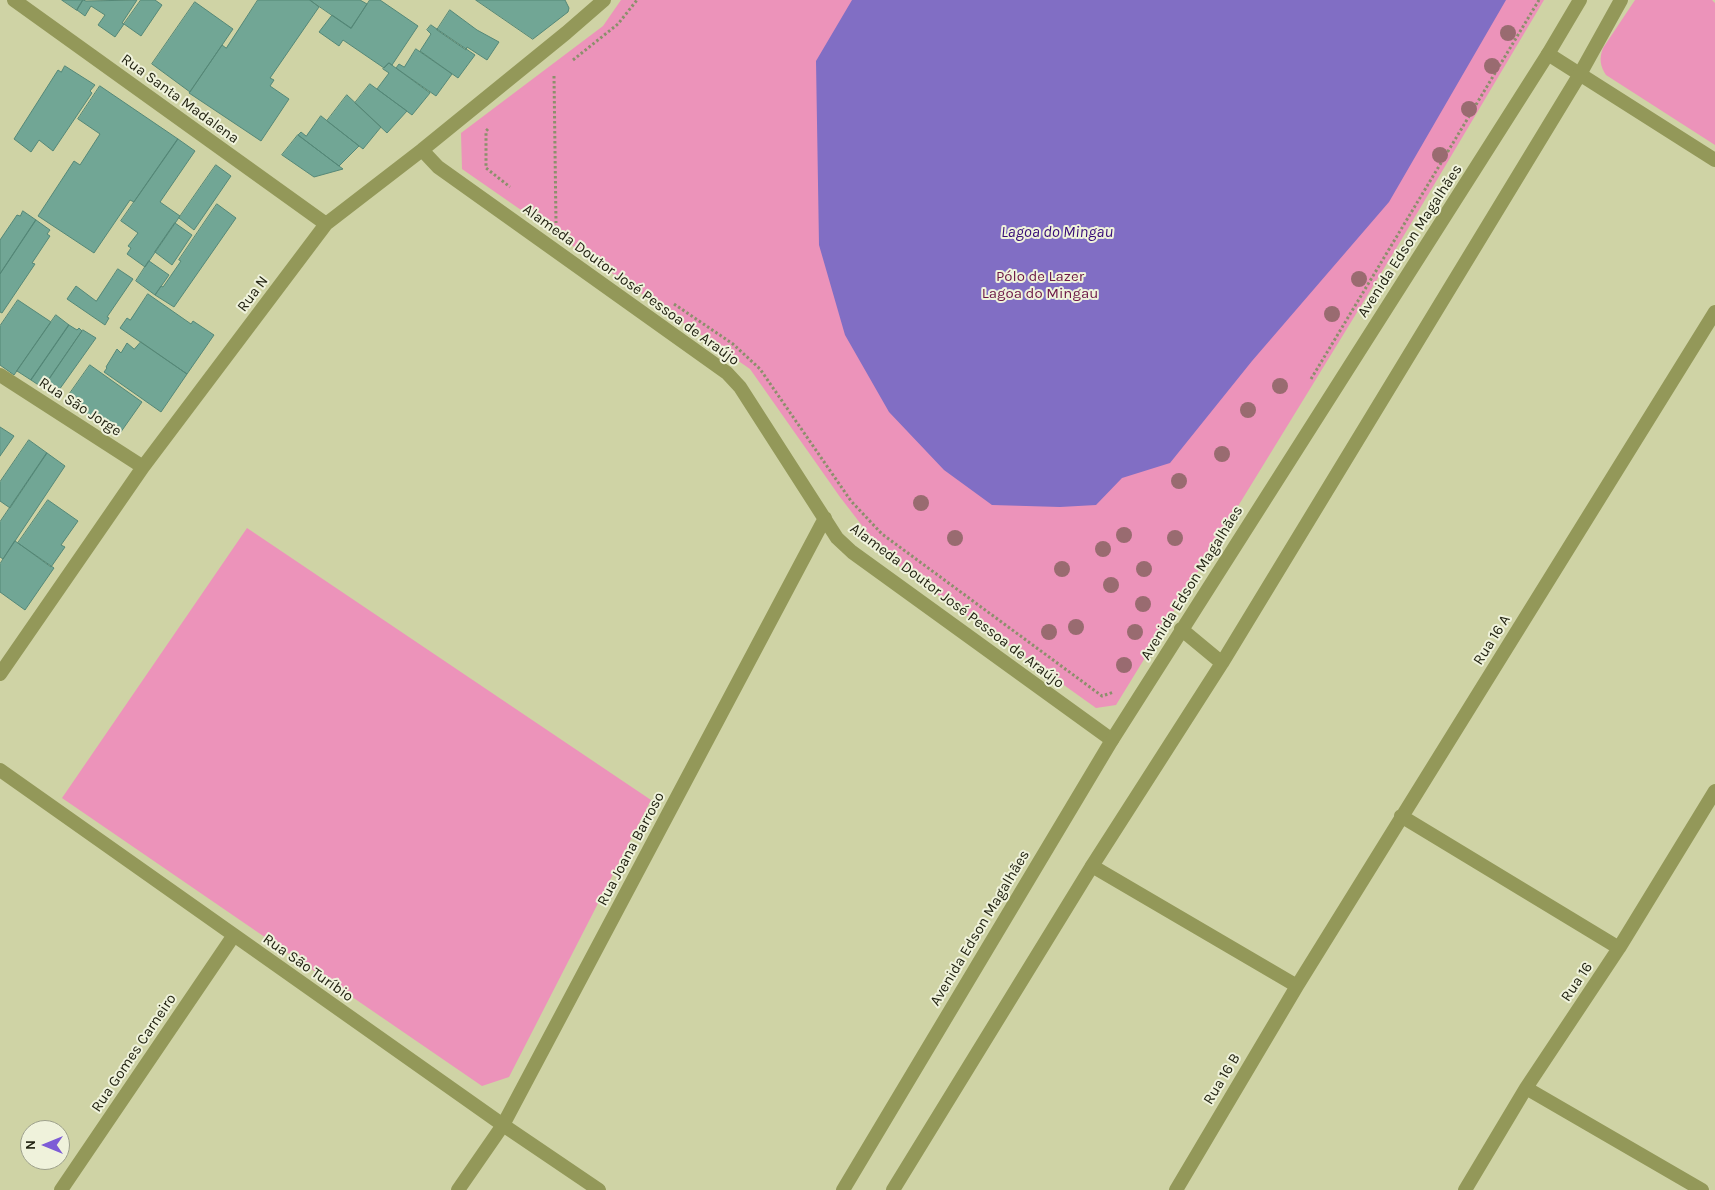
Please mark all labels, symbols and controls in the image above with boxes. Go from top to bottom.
street label: Rua Santa Madalena [118,50,242,148]
street label: Avenida Edson Magalhães [1354,161,1466,321]
street label: Alameda Doutor José Pessoa de Araújo [519,200,743,370]
water label: Lagoa do Mingau [1001,222,1113,242]
park label: Pólo de Lazer Lagoa do Mingau [982,268,1098,303]
street label: Rua N [234,272,272,316]
street label: Rua São Jorge [35,374,125,440]
street label: Avenida Edson Magalhães [1137,503,1247,663]
street label: Alameda Doutor José Pessoa de Araújo [847,520,1067,692]
street label: Rua 16 A [1470,612,1514,668]
street label: Rua Joana Barroso [593,789,669,909]
street label: Avenida Edson Magalhães [926,847,1034,1009]
street label: Rua São Turíbio [259,930,357,1006]
street label: Rua 16 [1557,959,1597,1005]
street label: Rua Gomes Carneiro [88,990,180,1116]
street label: Rua 16 B [1200,1050,1244,1108]
north arrow [20,1120,70,1170]
text: N [22,1140,39,1150]

